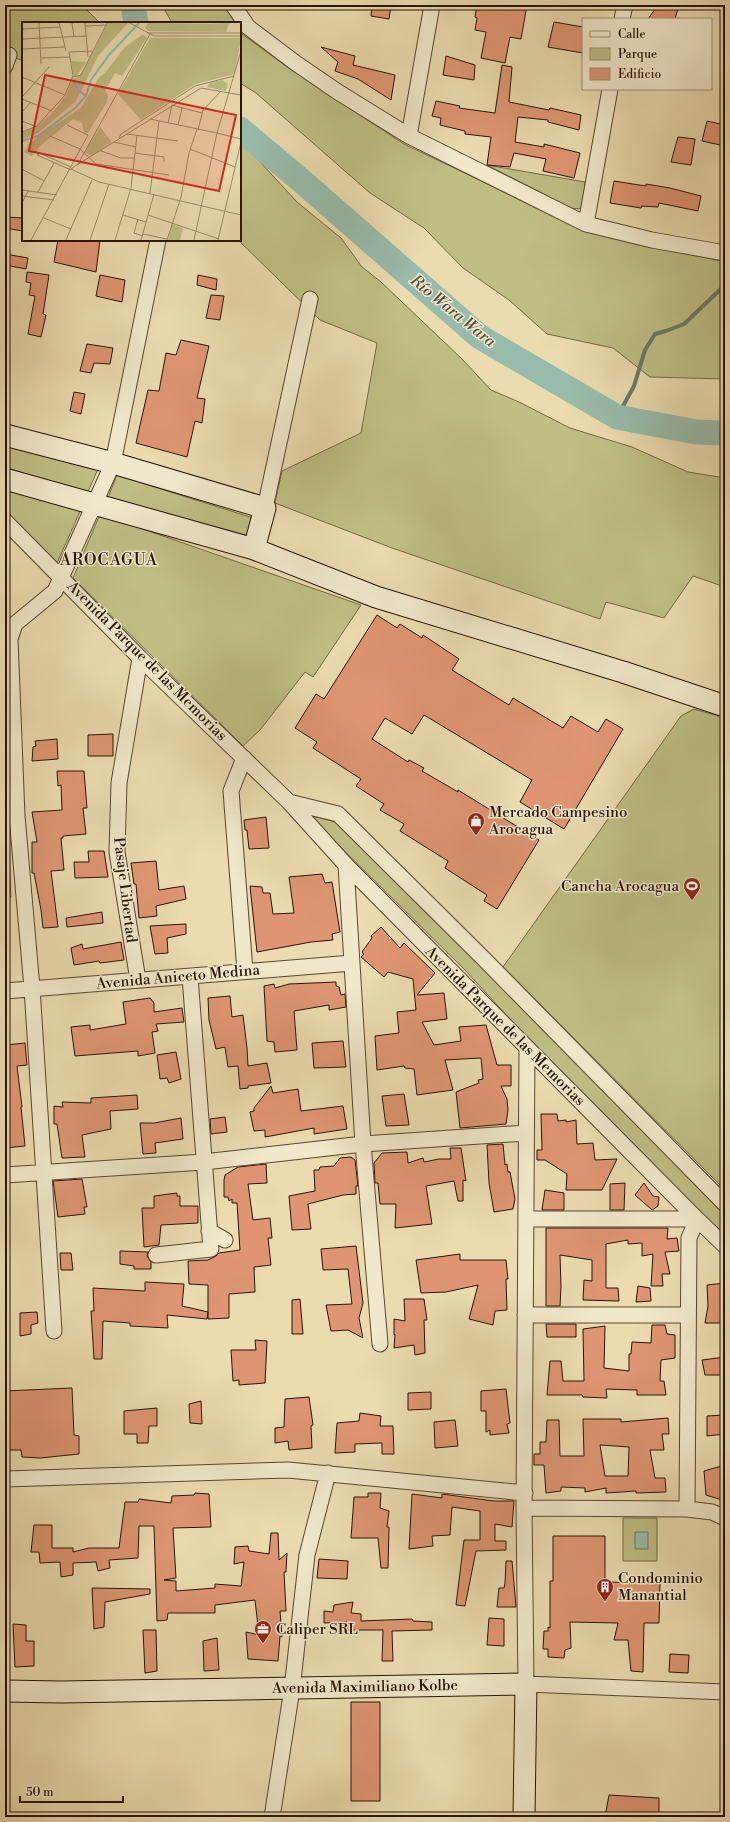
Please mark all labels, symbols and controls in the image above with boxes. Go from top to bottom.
legend [582,18,712,90]
inset map [22,22,241,241]
text: Calle [618,27,645,42]
text: Parque [618,47,657,62]
text: Edificio [618,67,661,82]
water label: Río Wara Wara [405,270,500,352]
district label: AROCAGUA [59,550,158,570]
street label: Avenida Parque de las Memorias [62,576,231,745]
place label: Mercado Campesino Arocagua [488,803,627,839]
shop icon: Mercado Campesino Arocagua [466,811,486,836]
street label: Pasaje Libertad [109,836,141,944]
sports icon: Cancha Arocagua [682,876,702,901]
place label: Cancha Arocagua [561,877,679,896]
street label: Avenida Parque de las Memorias [420,941,589,1110]
street label: Avenida Aniceto Medina [94,960,261,994]
place label: Condominio Manantial [618,1569,703,1605]
building icon: Condominio Manantial [595,1577,615,1602]
office icon: Caliper SRL [253,1619,273,1644]
place label: Caliper SRL [276,1620,358,1639]
street label: Avenida Maximiliano Kolbe [271,1676,458,1698]
scale bar [20,1778,123,1804]
text: 50 m [26,1785,54,1800]

